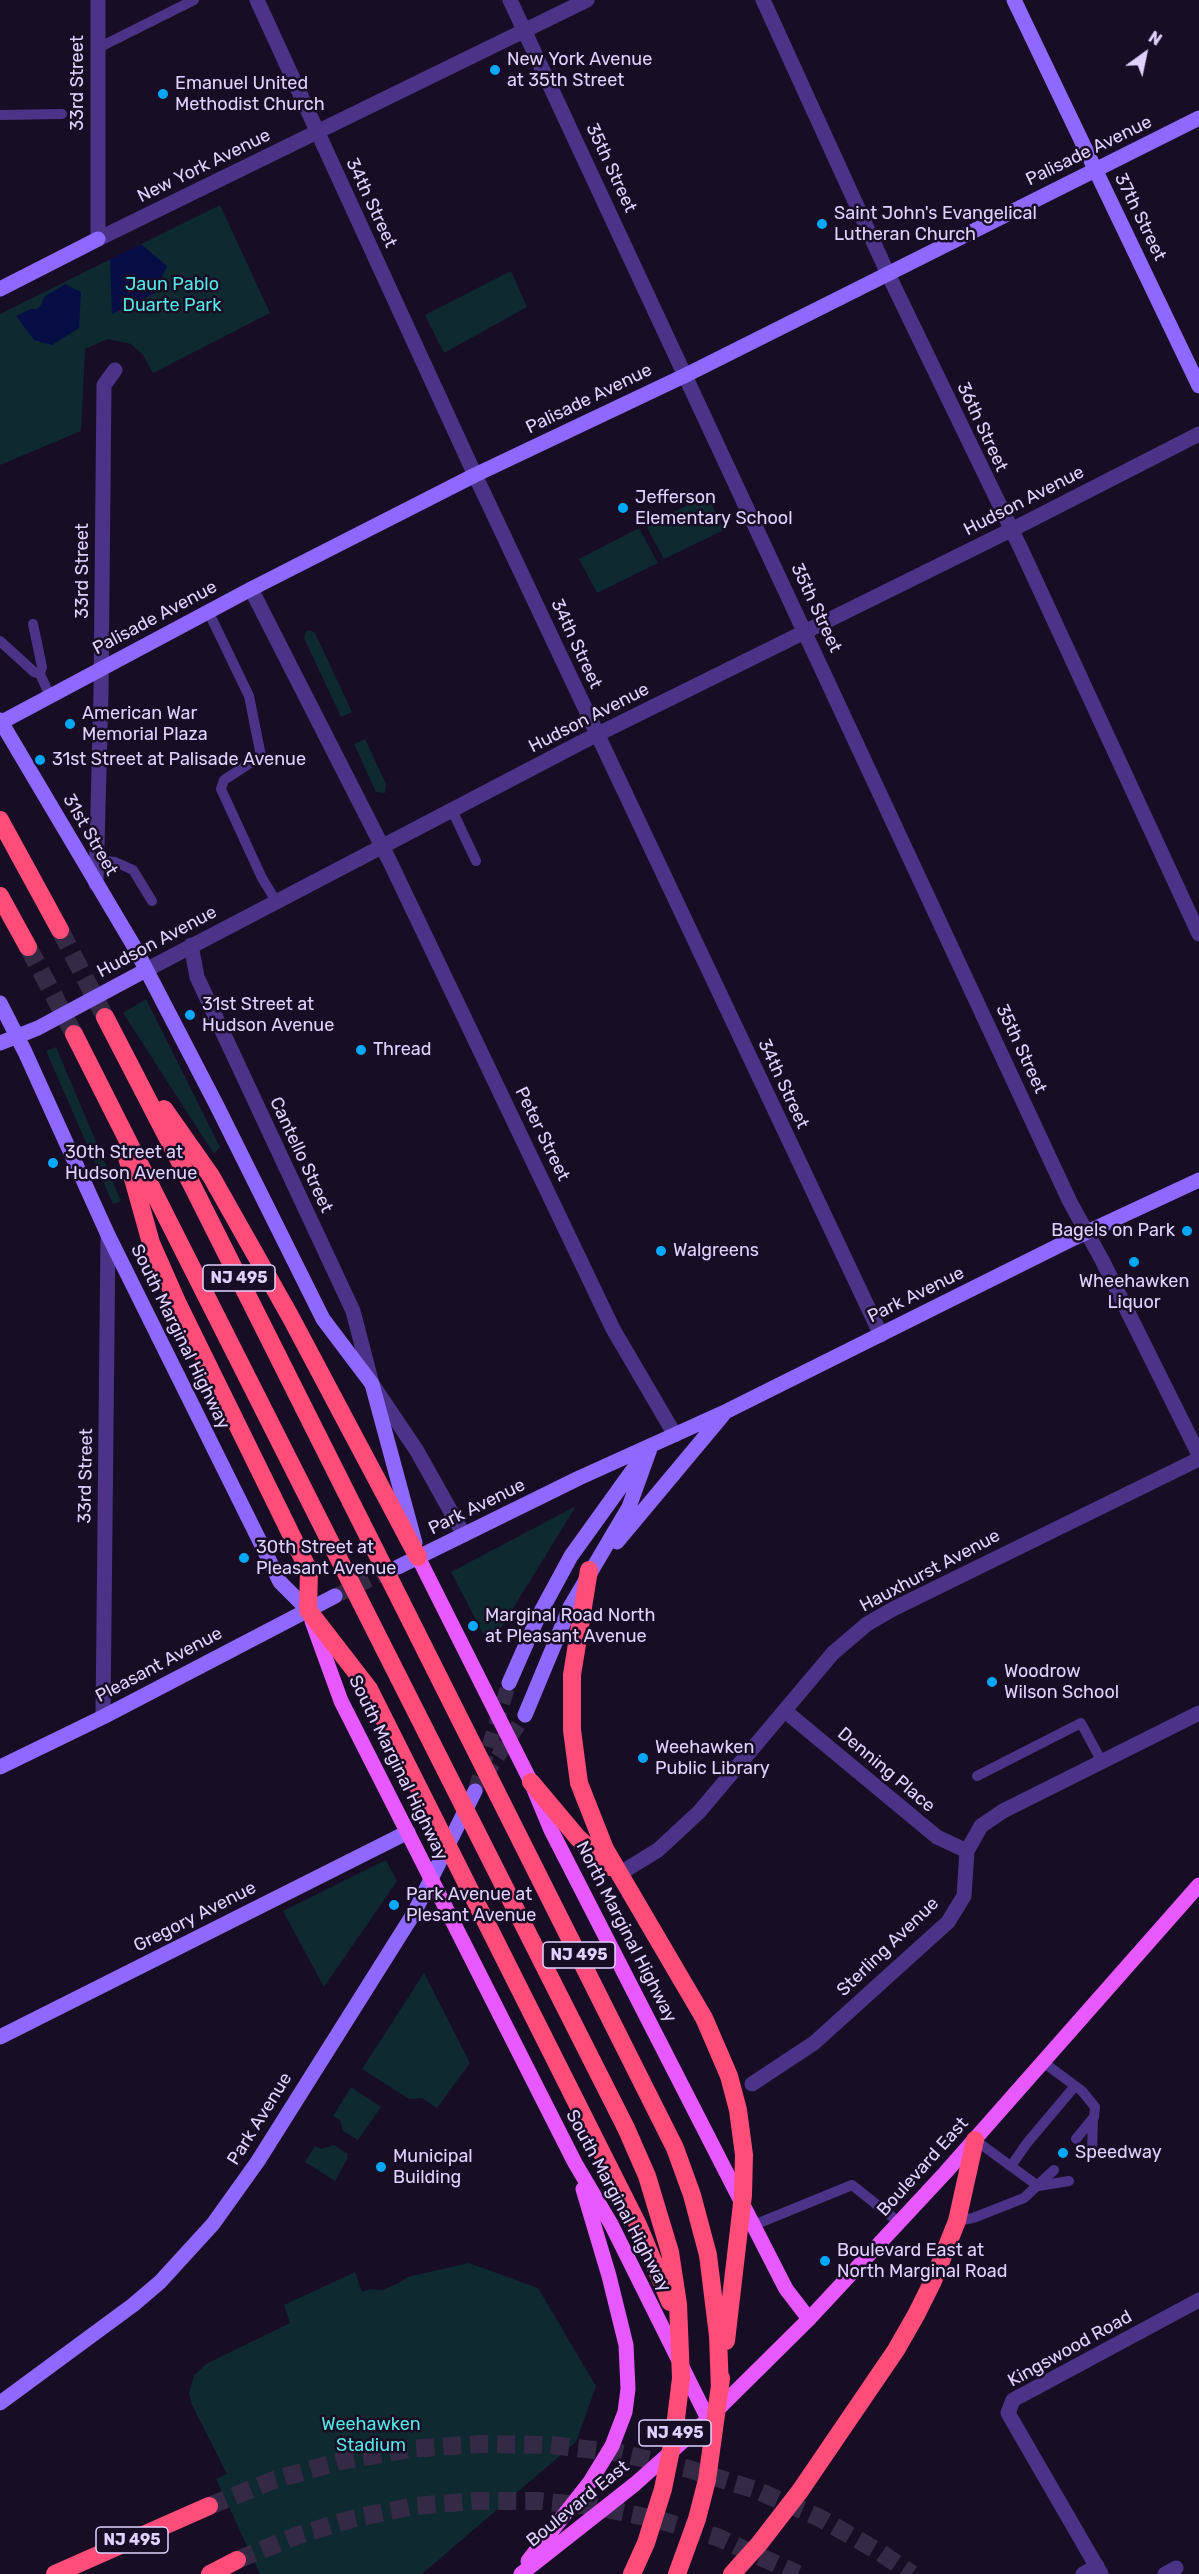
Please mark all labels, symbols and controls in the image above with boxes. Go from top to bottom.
north arrow [1115,24,1175,84]
text: N [1145,27,1165,50]
street label: 33rd Street [67,35,89,131]
place label: New York Avenue at 35th Street [507,49,652,92]
marker: New York Avenue at 35th Street [488,63,502,77]
place label: Emanuel United Methodist Church [175,73,325,116]
marker: Emanuel United Methodist Church [156,87,170,101]
street label: Palisade Avenue [1023,111,1155,191]
street label: 35th Street [581,120,641,216]
street label: New York Avenue [134,124,274,208]
street label: 34th Street [341,155,401,251]
street label: 37th Street [1110,170,1170,264]
place label: Saint John's Evangelical Lutheran Church [834,203,1037,246]
marker: Saint John's Evangelical Lutheran Church [815,217,829,231]
park label: Jaun Pablo Duarte Park [123,274,221,316]
street label: Palisade Avenue [523,359,655,439]
street label: 36th Street [952,379,1012,475]
street label: Hudson Avenue [960,461,1088,541]
place label: Jefferson Elementary School [635,487,793,530]
marker: Jefferson Elementary School [616,501,630,515]
street label: 33rd Street [72,523,94,619]
street label: 35th Street [786,560,846,656]
street label: Palisade Avenue [89,576,221,660]
street label: 34th Street [546,596,606,692]
street label: Hudson Avenue [525,678,653,758]
place label: American War Memorial Plaza [82,703,208,746]
marker: American War Memorial Plaza [63,717,77,731]
place label: 31st Street at Palisade Avenue [52,749,306,771]
marker: 31st Street at Palisade Avenue [33,753,47,767]
street label: 31st Street [58,790,122,880]
street label: Hudson Avenue [94,901,220,983]
place label: 31st Street at Hudson Avenue [202,994,334,1036]
street label: 35th Street [991,1001,1051,1097]
marker: 31st Street at Hudson Avenue [183,1008,197,1022]
street label: 34th Street [753,1036,813,1132]
place label: Thread [373,1039,431,1061]
marker: Thread [354,1043,368,1057]
street label: Peter Street [510,1083,574,1185]
street label: Cantello Street [265,1094,337,1216]
place label: 30th Street at Hudson Avenue [65,1142,197,1184]
marker: 30th Street at Hudson Avenue [46,1156,60,1170]
place label: Bagels on Park [1051,1220,1175,1242]
marker: Bagels on Park [1180,1224,1194,1238]
place label: Walgreens [673,1240,759,1262]
street label: South Marginal Highway [126,1241,234,1433]
marker: Walgreens [654,1244,668,1258]
marker: Wheehawken Liquor [1127,1255,1141,1269]
street label: Park Avenue [864,1262,968,1328]
road number: NJ 495 [203,1265,275,1291]
place label: Wheehawken Liquor [1079,1271,1189,1314]
street label: 33rd Street [74,1428,98,1524]
street label: Park Avenue [425,1474,529,1540]
street label: Hauxhurst Avenue [856,1525,1004,1617]
place label: 30th Street at Pleasant Avenue [256,1537,396,1580]
marker: 30th Street at Pleasant Avenue [237,1551,251,1565]
place label: Marginal Road North at Pleasant Avenue [485,1605,655,1648]
marker: Marginal Road North at Pleasant Avenue [466,1619,480,1633]
street label: Pleasant Avenue [92,1623,226,1707]
place label: Woodrow Wilson School [1004,1661,1119,1704]
street label: South Marginal Highway [344,1672,452,1864]
marker: Woodrow Wilson School [985,1675,999,1689]
street label: Denning Place [833,1723,939,1817]
place label: Weehawken Public Library [655,1737,770,1780]
marker: Weehawken Public Library [636,1751,650,1765]
street label: North Marginal Highway [571,1838,681,2026]
street label: Gregory Avenue [130,1877,260,1957]
place label: Park Avenue at Plesant Avenue [406,1884,536,1926]
street label: Sterling Avenue [833,1893,943,2001]
marker: Park Avenue at Plesant Avenue [387,1898,401,1912]
road number: NJ 495 [543,1942,615,1968]
street label: Park Avenue [223,2069,297,2169]
street label: South Marginal Highway [561,2106,675,2296]
street label: Boulevard East [873,2113,973,2221]
place label: Speedway [1075,2142,1162,2164]
place label: Municipal Building [393,2146,473,2188]
marker: Speedway [1056,2146,1070,2160]
marker: Municipal Building [374,2160,388,2174]
place label: Boulevard East at North Marginal Road [837,2240,1007,2282]
marker: Boulevard East at North Marginal Road [818,2254,832,2268]
street label: Kingswood Road [1004,2306,1136,2392]
park label: Weehawken Stadium [321,2414,421,2456]
road number: NJ 495 [639,2420,711,2446]
street label: Boulevard East [522,2456,634,2552]
road number: NJ 495 [96,2527,168,2553]

